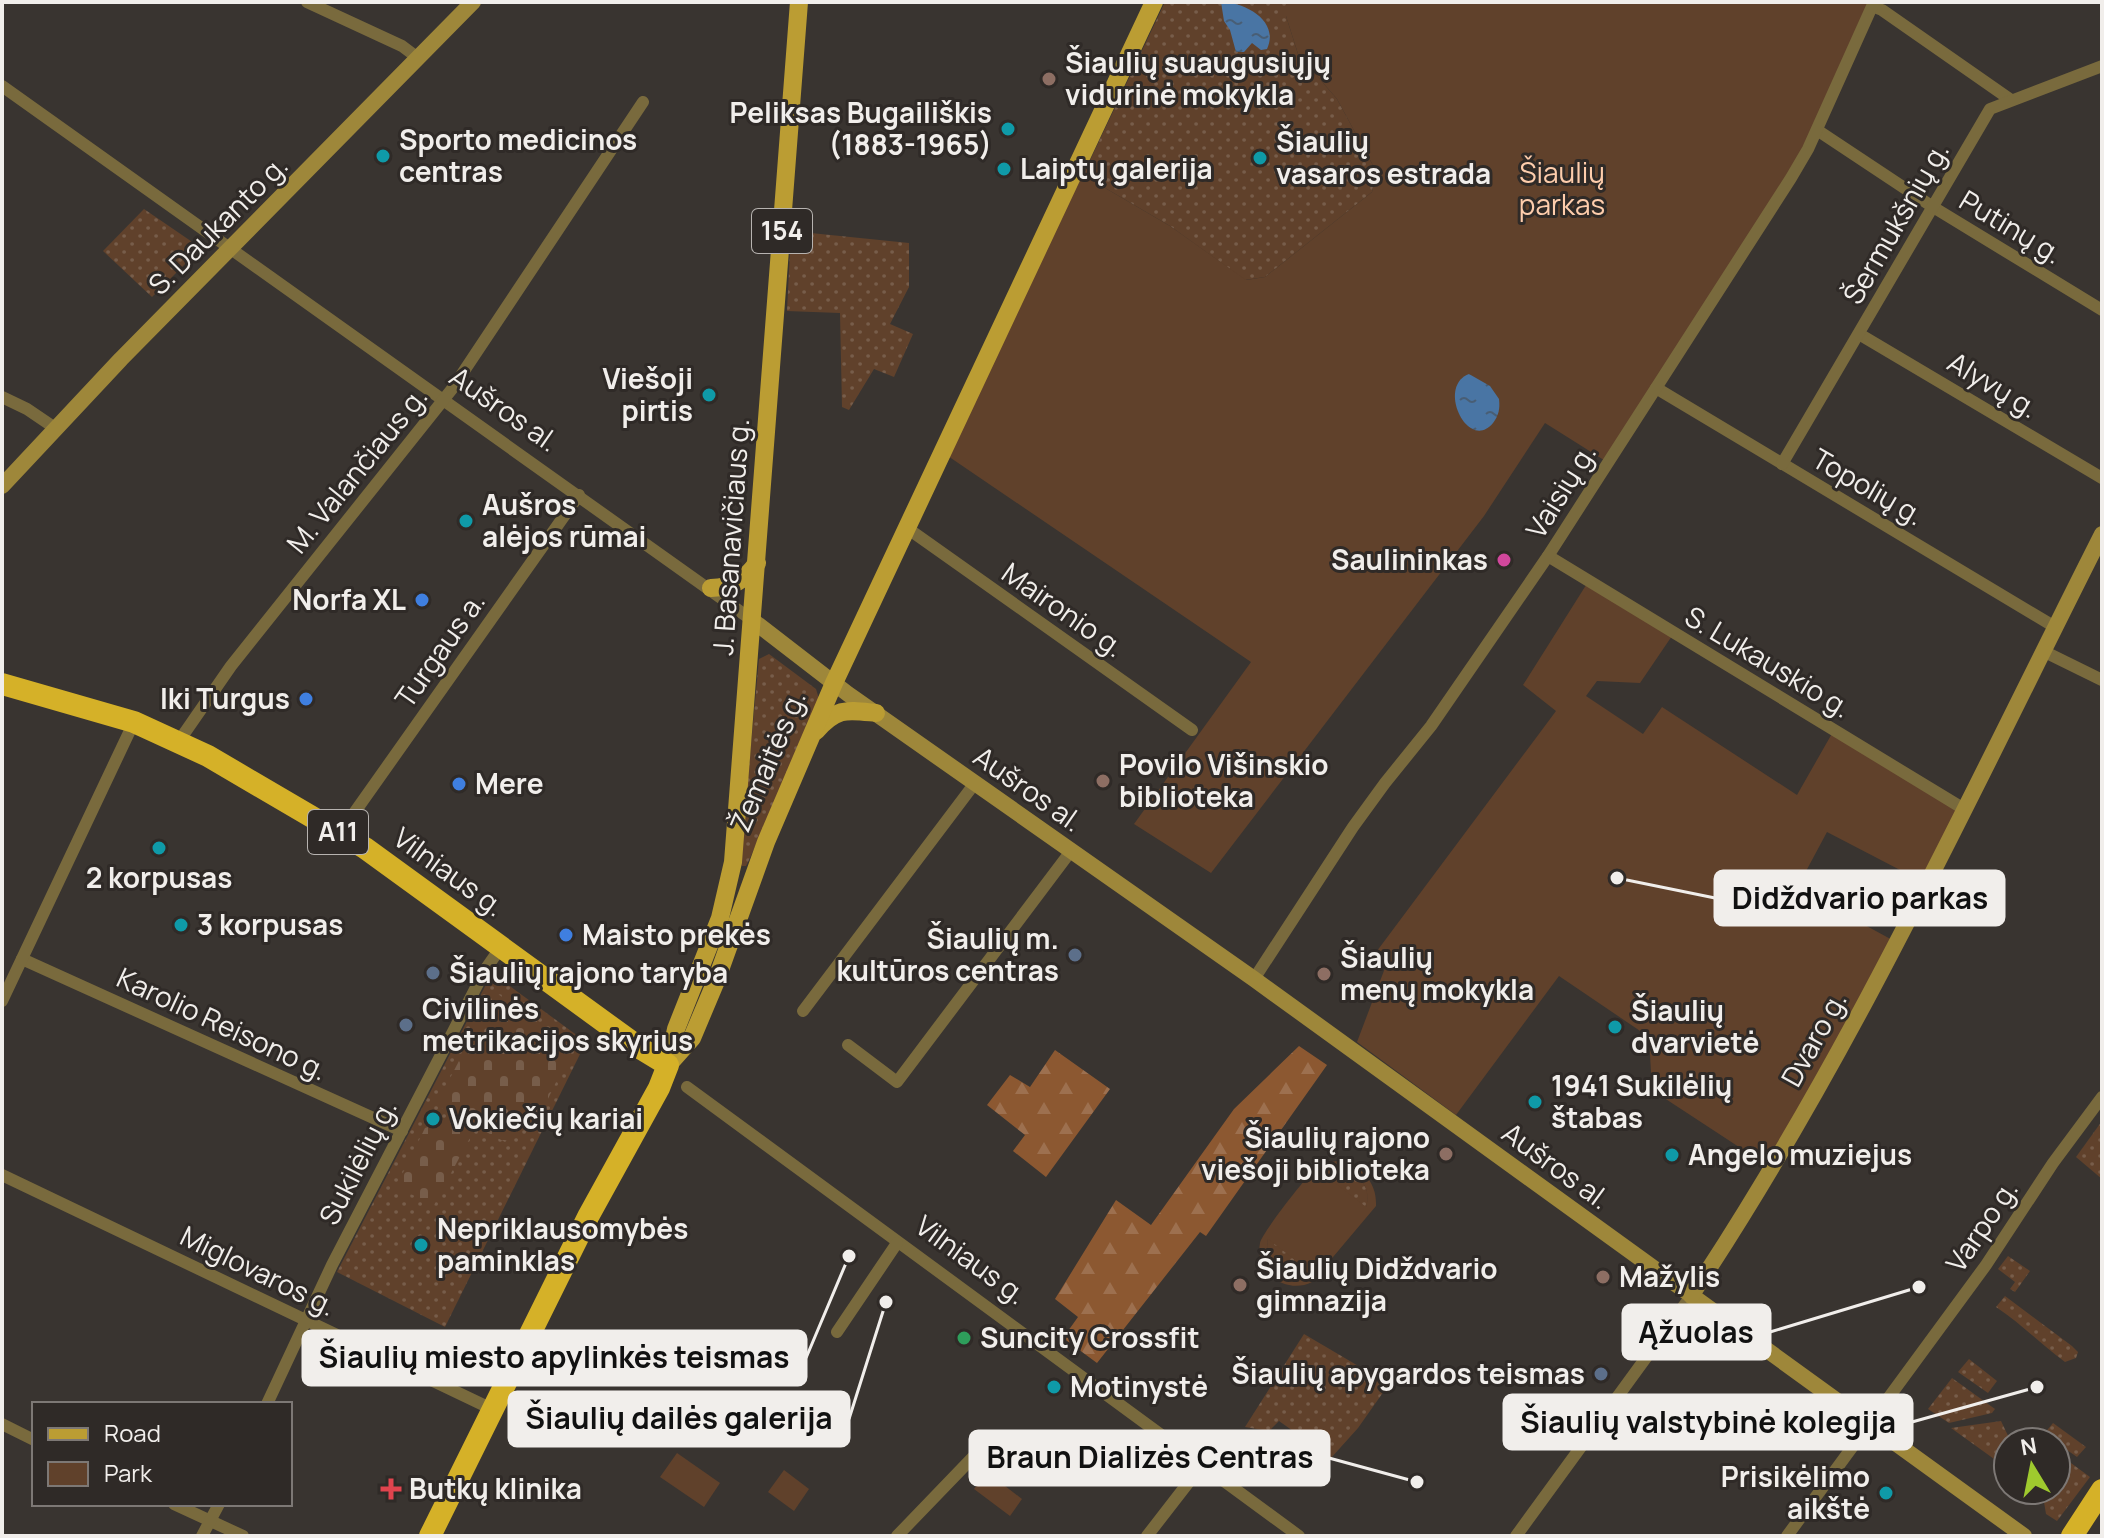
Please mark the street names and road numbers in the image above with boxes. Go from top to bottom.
street label: Šermukšnių g. [1833,134,1957,311]
street label: S. Daukanto g. [139,146,295,302]
street label: Putinų g. [1953,181,2070,272]
road number: 154 [752,209,812,253]
street label: Alyvų g. [1941,342,2046,426]
street label: Aušros al. [443,357,567,460]
street label: M. Valančiaus g. [277,378,435,561]
street label: J. Basanavičiaus g. [703,417,757,657]
street label: Vaisių g. [1516,436,1604,545]
street label: Topolių g. [1806,439,1931,533]
street label: Maironio g. [995,553,1132,665]
street label: Turgaus a. [385,584,493,715]
street label: S. Lukauskio g. [1678,597,1859,726]
street label: Žemaitės g. [720,684,814,837]
street label: Aušros al. [967,737,1091,840]
road number: A11 [308,810,368,854]
street label: Vilniaus g. [386,818,513,924]
street label: Karolio Reisono g. [111,958,334,1088]
street label: Dvaro g. [1771,984,1855,1093]
street label: Sukilėlių g. [309,1092,405,1231]
street label: Aušros al. [1495,1113,1618,1217]
street label: Varpo g. [1936,1172,2026,1279]
street label: Vilniaus g. [908,1206,1035,1312]
street label: Miglovaros g. [174,1216,342,1324]

